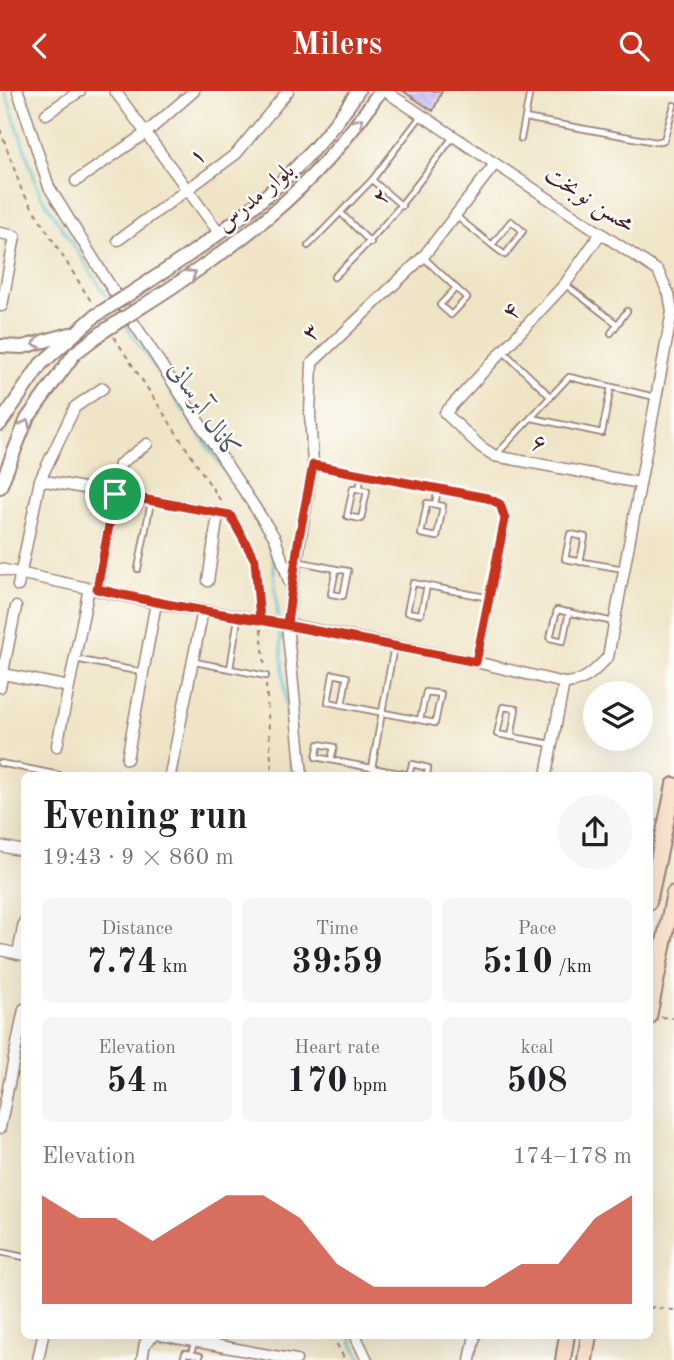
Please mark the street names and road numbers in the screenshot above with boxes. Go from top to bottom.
street label: ۱ [185,143,211,171]
street label: بلوار مدرس [212,159,300,238]
street label: محسن نوبخت [539,162,638,240]
street label: ۲ [368,184,396,210]
street label: ۴ [498,299,526,325]
street label: ۳ [299,319,325,347]
street label: ۶ [530,431,548,457]

